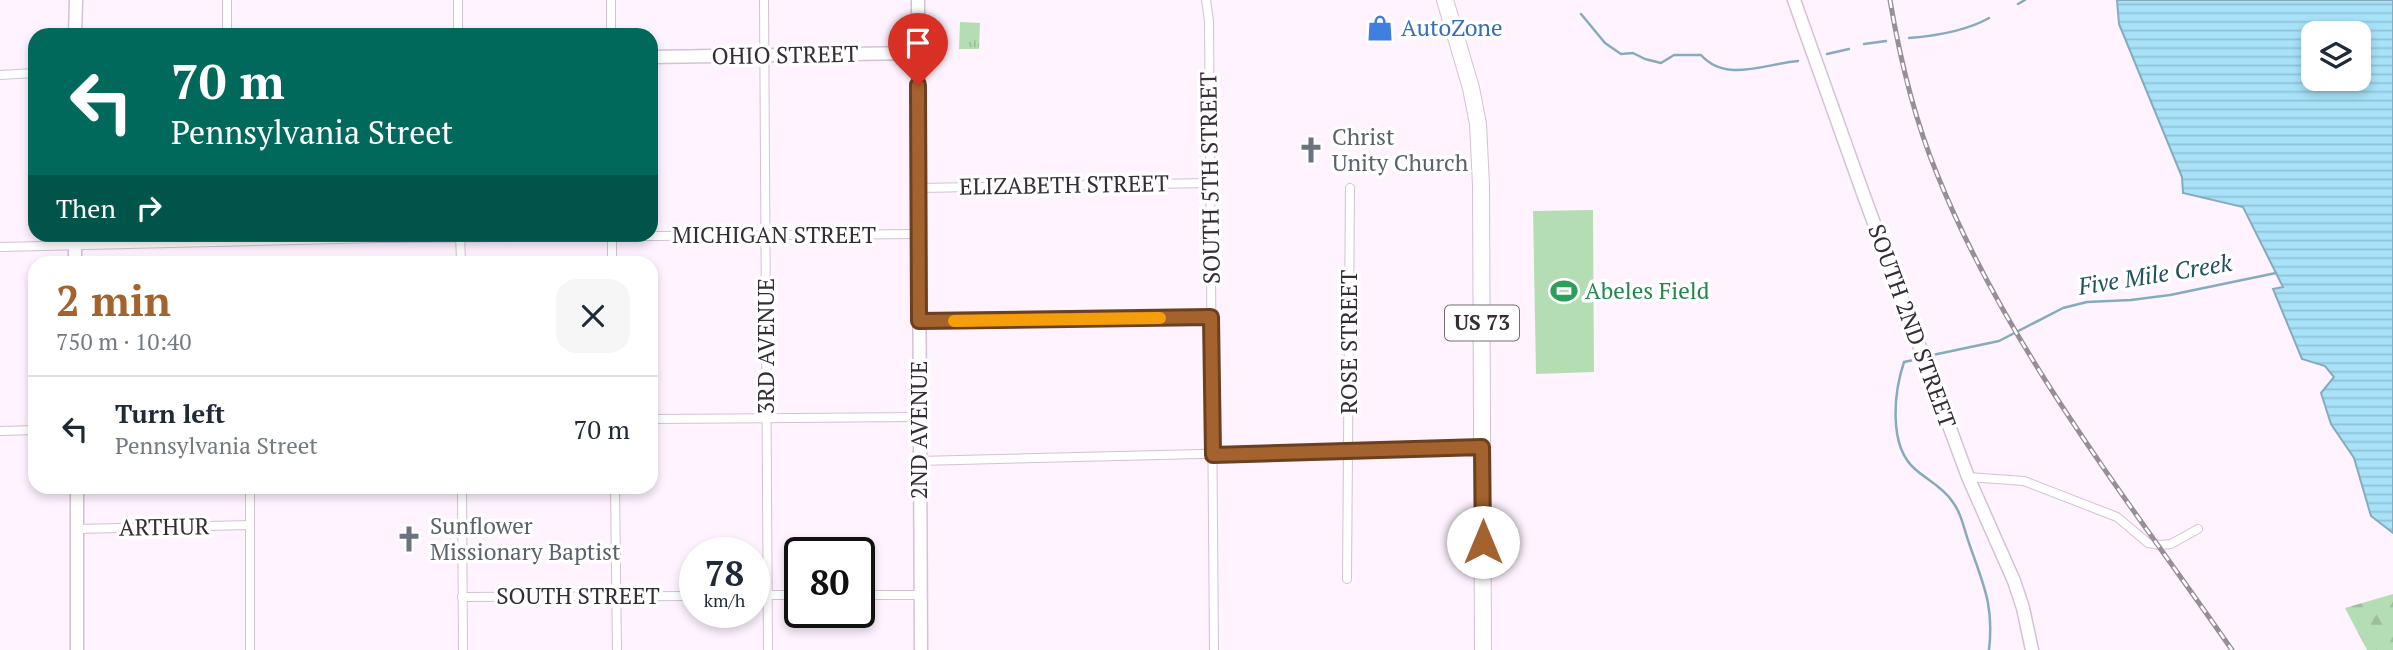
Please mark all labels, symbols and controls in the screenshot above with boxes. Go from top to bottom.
place label: AutoZone [1401,12,1503,43]
pin [888,13,948,85]
shop icon: AutoZone [1365,13,1395,43]
map controls [2301,21,2371,91]
button: layers [2301,21,2371,91]
icon: arrive [899,24,937,62]
street label: OHIO STREET [711,38,859,71]
text: 70 m [171,48,285,113]
icon: left [56,56,147,147]
street label: SOUTH 5TH STREET [1192,72,1227,284]
text: Pennsylvania Street [171,111,453,153]
place label: Christ Unity Church [1332,121,1469,178]
church icon: Christ Unity Church [1296,135,1326,165]
street label: ELIZABETH STREET [959,167,1169,202]
icon: right [130,189,168,227]
text: Then [56,191,116,225]
street label: MICHIGAN STREET [672,219,876,250]
street label: SOUTH 2ND STREET [1861,220,1964,432]
water label: Five Mile Creek [2075,246,2234,302]
street label: ROSE STREET [1333,270,1364,414]
text: 2 min [56,272,171,328]
place label: Abeles Field [1585,275,1710,306]
sports icon: Abeles Field [1549,276,1579,306]
street label: 3RD AVENUE [750,278,781,414]
button: close [556,279,630,353]
road number: US 73 [1445,306,1519,340]
text: 750 m · 10:40 [56,326,191,357]
street label: 2ND AVENUE [903,361,934,499]
text: Turn left [115,396,225,430]
icon: left [56,410,94,448]
text: 70 m [574,412,630,446]
text: Pennsylvania Street [115,430,318,461]
position arrow [1446,505,1520,579]
street label: ARTHUR [119,510,210,543]
place label: Sunflower Missionary Baptist [430,510,621,567]
church icon: Sunflower Missionary Baptist [394,524,424,554]
speed limit sign: 80 [784,537,875,628]
text: 78 [705,550,744,596]
street label: SOUTH STREET [496,580,660,611]
text: km/h [704,588,745,612]

